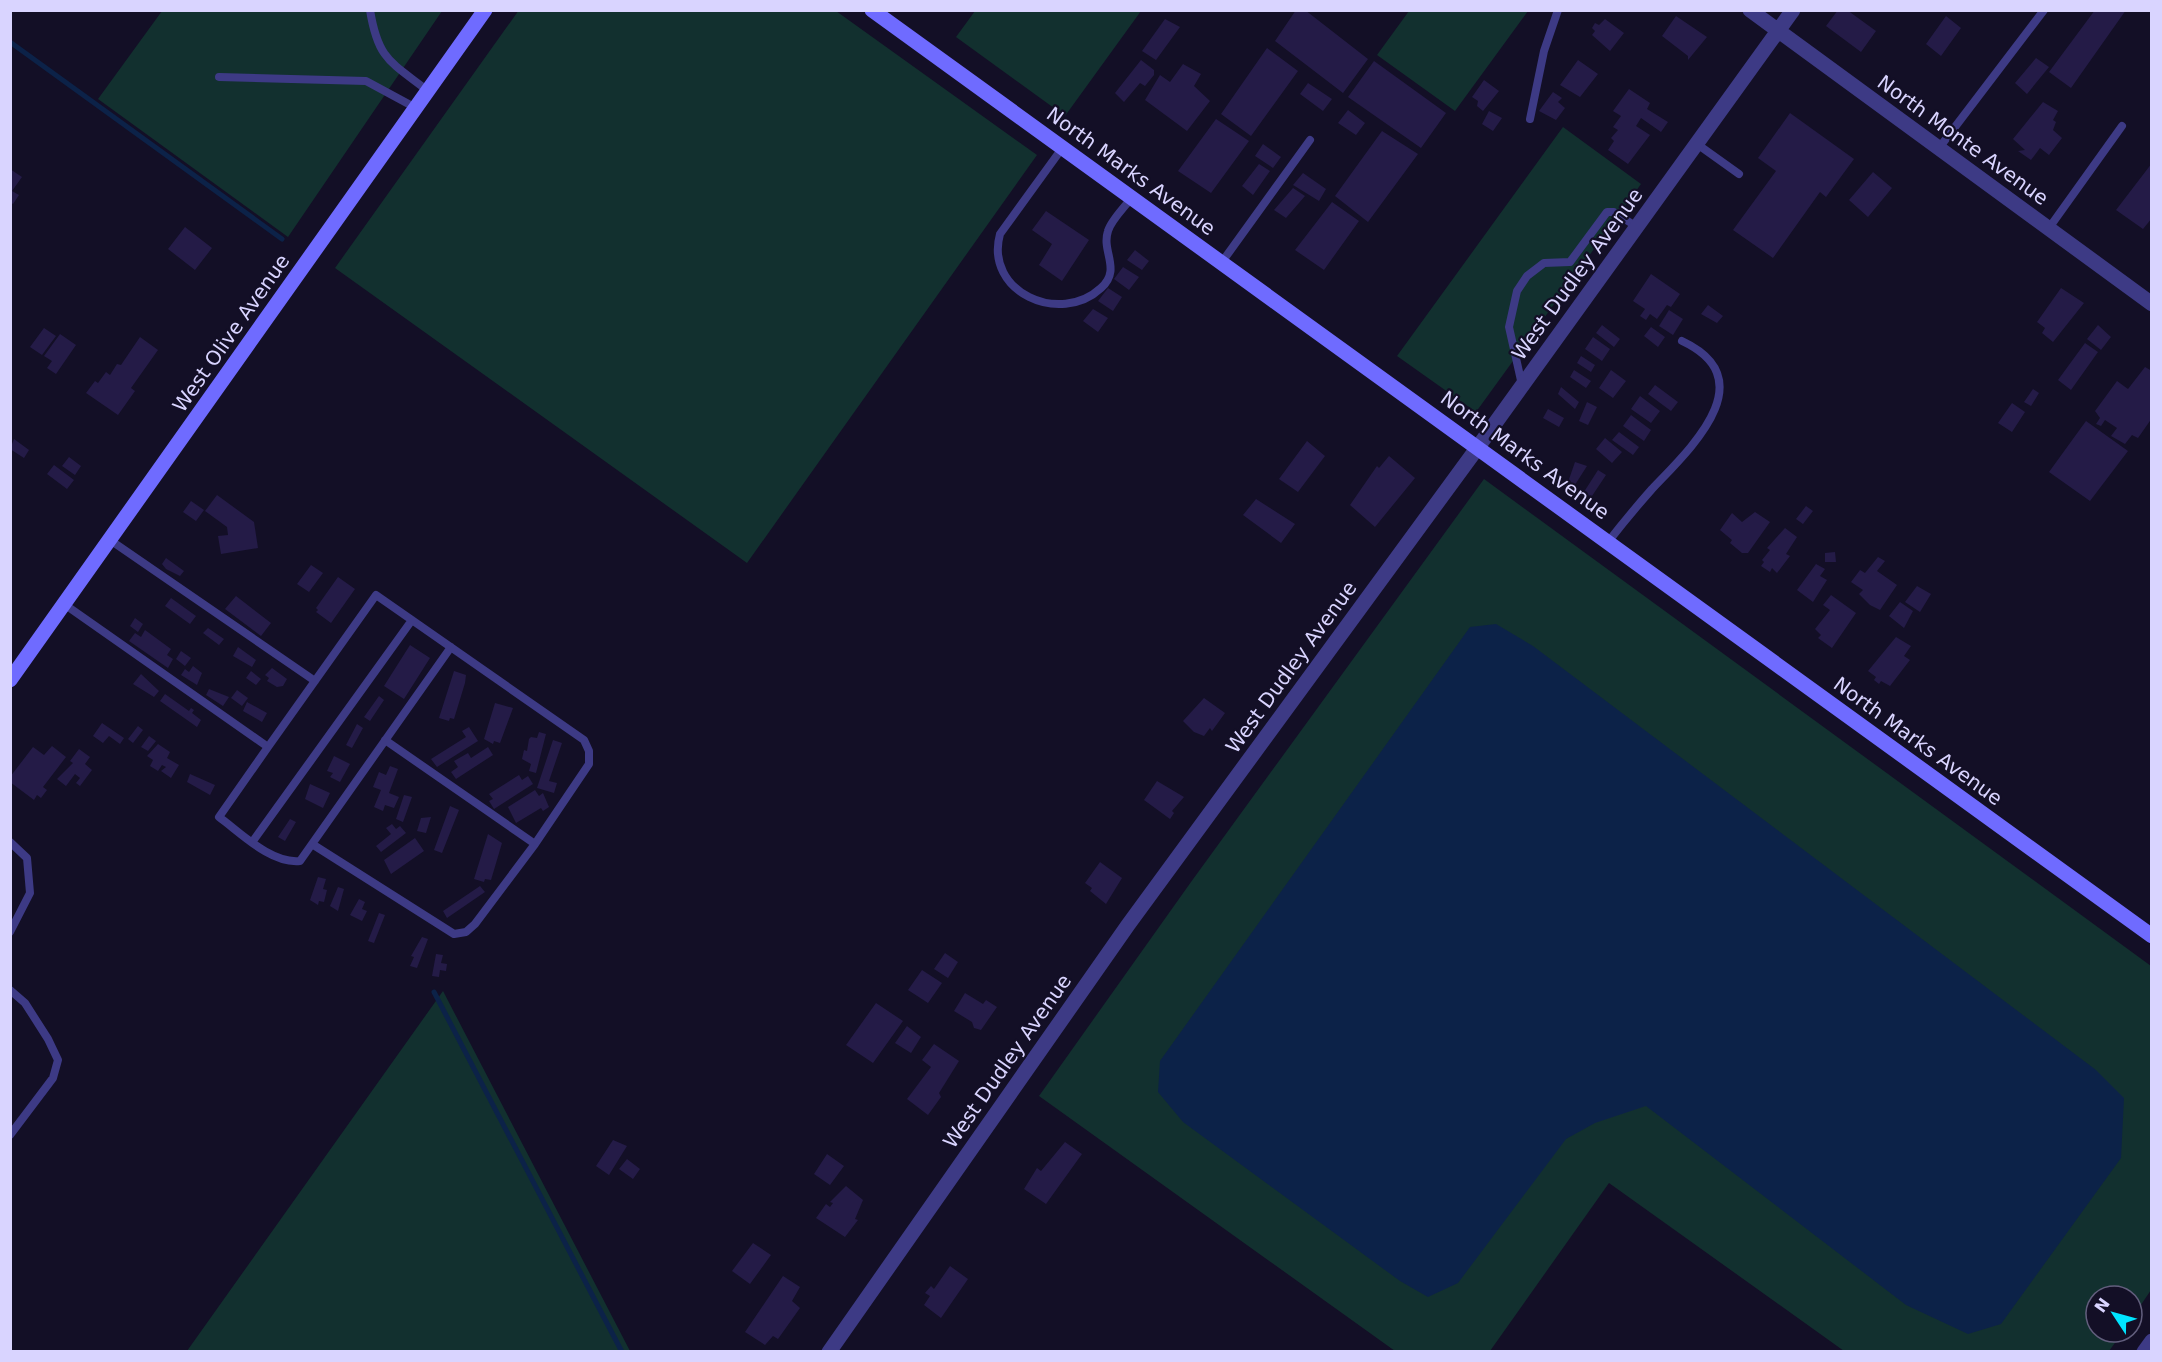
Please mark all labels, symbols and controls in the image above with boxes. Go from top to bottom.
street label: North Monte Avenue [1873,70,2053,210]
street label: North Marks Avenue [1042,102,1220,240]
street label: West Dudley Avenue [1507,183,1647,365]
street label: West Olive Avenue [167,249,295,417]
street label: North Marks Avenue [1436,386,1614,524]
street label: West Dudley Avenue [1221,576,1361,758]
street label: North Marks Avenue [1829,672,2007,810]
street label: West Dudley Avenue [938,969,1076,1153]
north arrow [2084,1284,2144,1344]
text: N [2091,1294,2114,1316]

